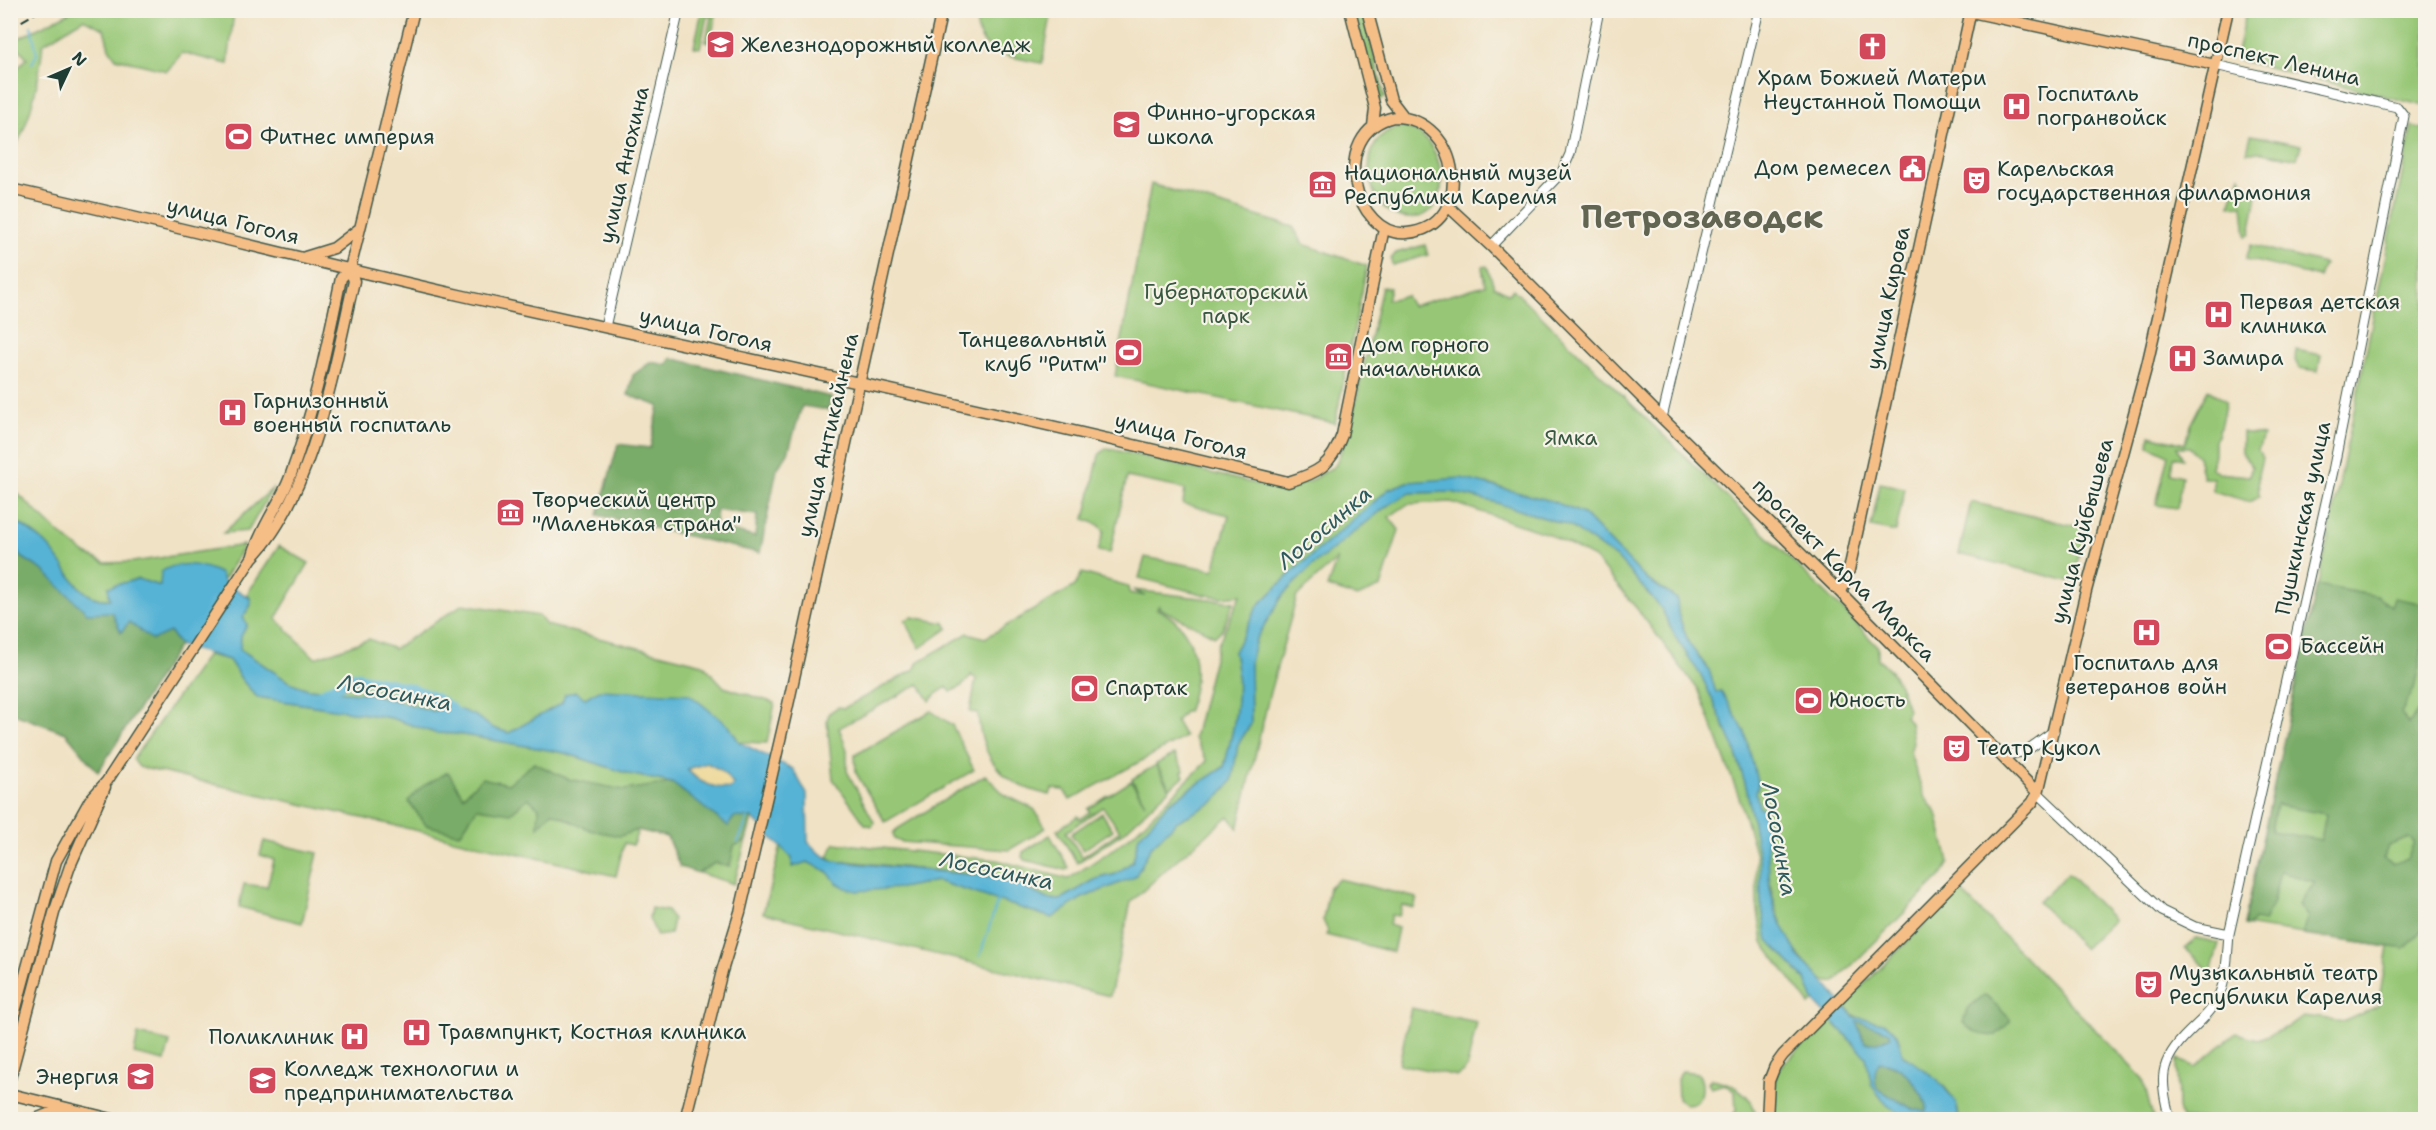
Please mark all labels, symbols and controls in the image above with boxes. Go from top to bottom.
street label: проспект Ленина [2185,26,2363,92]
school or university icon: Железнодорожный колледж [704,29,736,61]
place label: Железнодорожный колледж [741,31,1031,59]
church icon: Храм Божией Матери Неустанной Помощи [1856,31,1888,63]
north arrow [39,39,99,99]
text: N [67,47,91,71]
place label: Храм Божией Матери Неустанной Помощи [1757,64,1987,116]
place label: Госпиталь погранвойск [2037,80,2167,132]
street label: улица Анохина [592,84,656,246]
hospital icon: Госпиталь погранвойск [2000,90,2032,122]
place label: Финно-угорская школа [1147,99,1316,151]
school or university icon: Финно-угорская школа [1110,109,1142,141]
sports icon: Фитнес империя [223,121,255,153]
place label: Фитнес империя [260,123,435,151]
public building icon: Дом ремесел [1896,152,1928,184]
place label: Дом ремесел [1754,154,1891,182]
place label: Карельская государственная филармония [1997,155,2311,207]
place label: Национальный музей Республики Карелия [1344,159,1572,211]
theatre icon: Карельская государственная филармония [1960,165,1992,197]
museum icon: Национальный музей Республики Карелия [1307,169,1339,201]
street label: улица Гоголя [164,191,302,251]
district label: Петрозаводск [1581,194,1823,239]
street label: улица Кирова [1859,224,1917,372]
park label: Губернаторский парк [1144,278,1309,330]
place label: Первая детская клиника [2240,288,2400,340]
hospital icon: Первая детская клиника [2203,298,2235,330]
street label: улица Гоголя [637,301,775,359]
place label: Танцевальный клуб "Ритм" [958,326,1107,378]
street label: улица Антикайнена [791,330,865,540]
place label: Дом горного начальника [1359,331,1490,383]
sports icon: Танцевальный клуб "Ритм" [1112,336,1144,368]
museum icon: Дом горного начальника [1322,341,1354,373]
hospital icon: Замира [2166,342,2198,374]
place label: Замира [2203,344,2283,372]
place label: Гарнизонный военный госпиталь [253,387,451,439]
hospital icon: Гарнизонный военный госпиталь [216,397,248,429]
street label: улица Гоголя [1112,406,1250,466]
street label: Пушкинская улица [2269,419,2337,617]
park label: Ямка [1544,424,1598,452]
street label: улица Куйбышева [2044,435,2120,627]
street label: проспект Карла Маркса [1746,472,1942,668]
water label: Лососинка [1270,479,1378,576]
place label: Творческий центр "Маленькая страна" [532,486,742,538]
museum icon: Творческий центр "Маленькая страна" [495,496,527,528]
hospital icon: Госпиталь для ветеранов войн [2130,616,2162,648]
sports icon: Бассейн [2263,630,2295,662]
place label: Бассейн [2300,632,2385,660]
place label: Госпиталь для ветеранов войн [2065,649,2227,701]
water label: Лососинка [335,667,454,718]
sports icon: Спартак [1068,672,1100,704]
place label: Спартак [1105,674,1188,702]
sports icon: Юность [1792,684,1824,716]
place label: Юность [1829,686,1906,714]
theatre icon: Театр Кукол [1940,732,1972,764]
place label: Театр Кукол [1977,734,2101,762]
water label: Лососинка [1755,779,1804,898]
water label: Лососинка [936,844,1056,897]
place label: Музыкальный театр Республики Карелия [2169,959,2382,1011]
theatre icon: Музыкальный театр Республики Карелия [2132,969,2164,1001]
hospital icon: Травмпункт, Костная клиника [401,1016,433,1048]
place label: Травмпункт, Костная клиника [438,1018,746,1046]
hospital icon: Поликлиник [339,1021,371,1053]
place label: Поликлиник [209,1023,334,1051]
place label: Колледж технологии и предпринимательства [284,1055,519,1107]
school or university icon: Энергия [124,1061,156,1093]
place label: Энергия [36,1063,119,1091]
school or university icon: Колледж технологии и предпринимательства [247,1065,279,1097]

